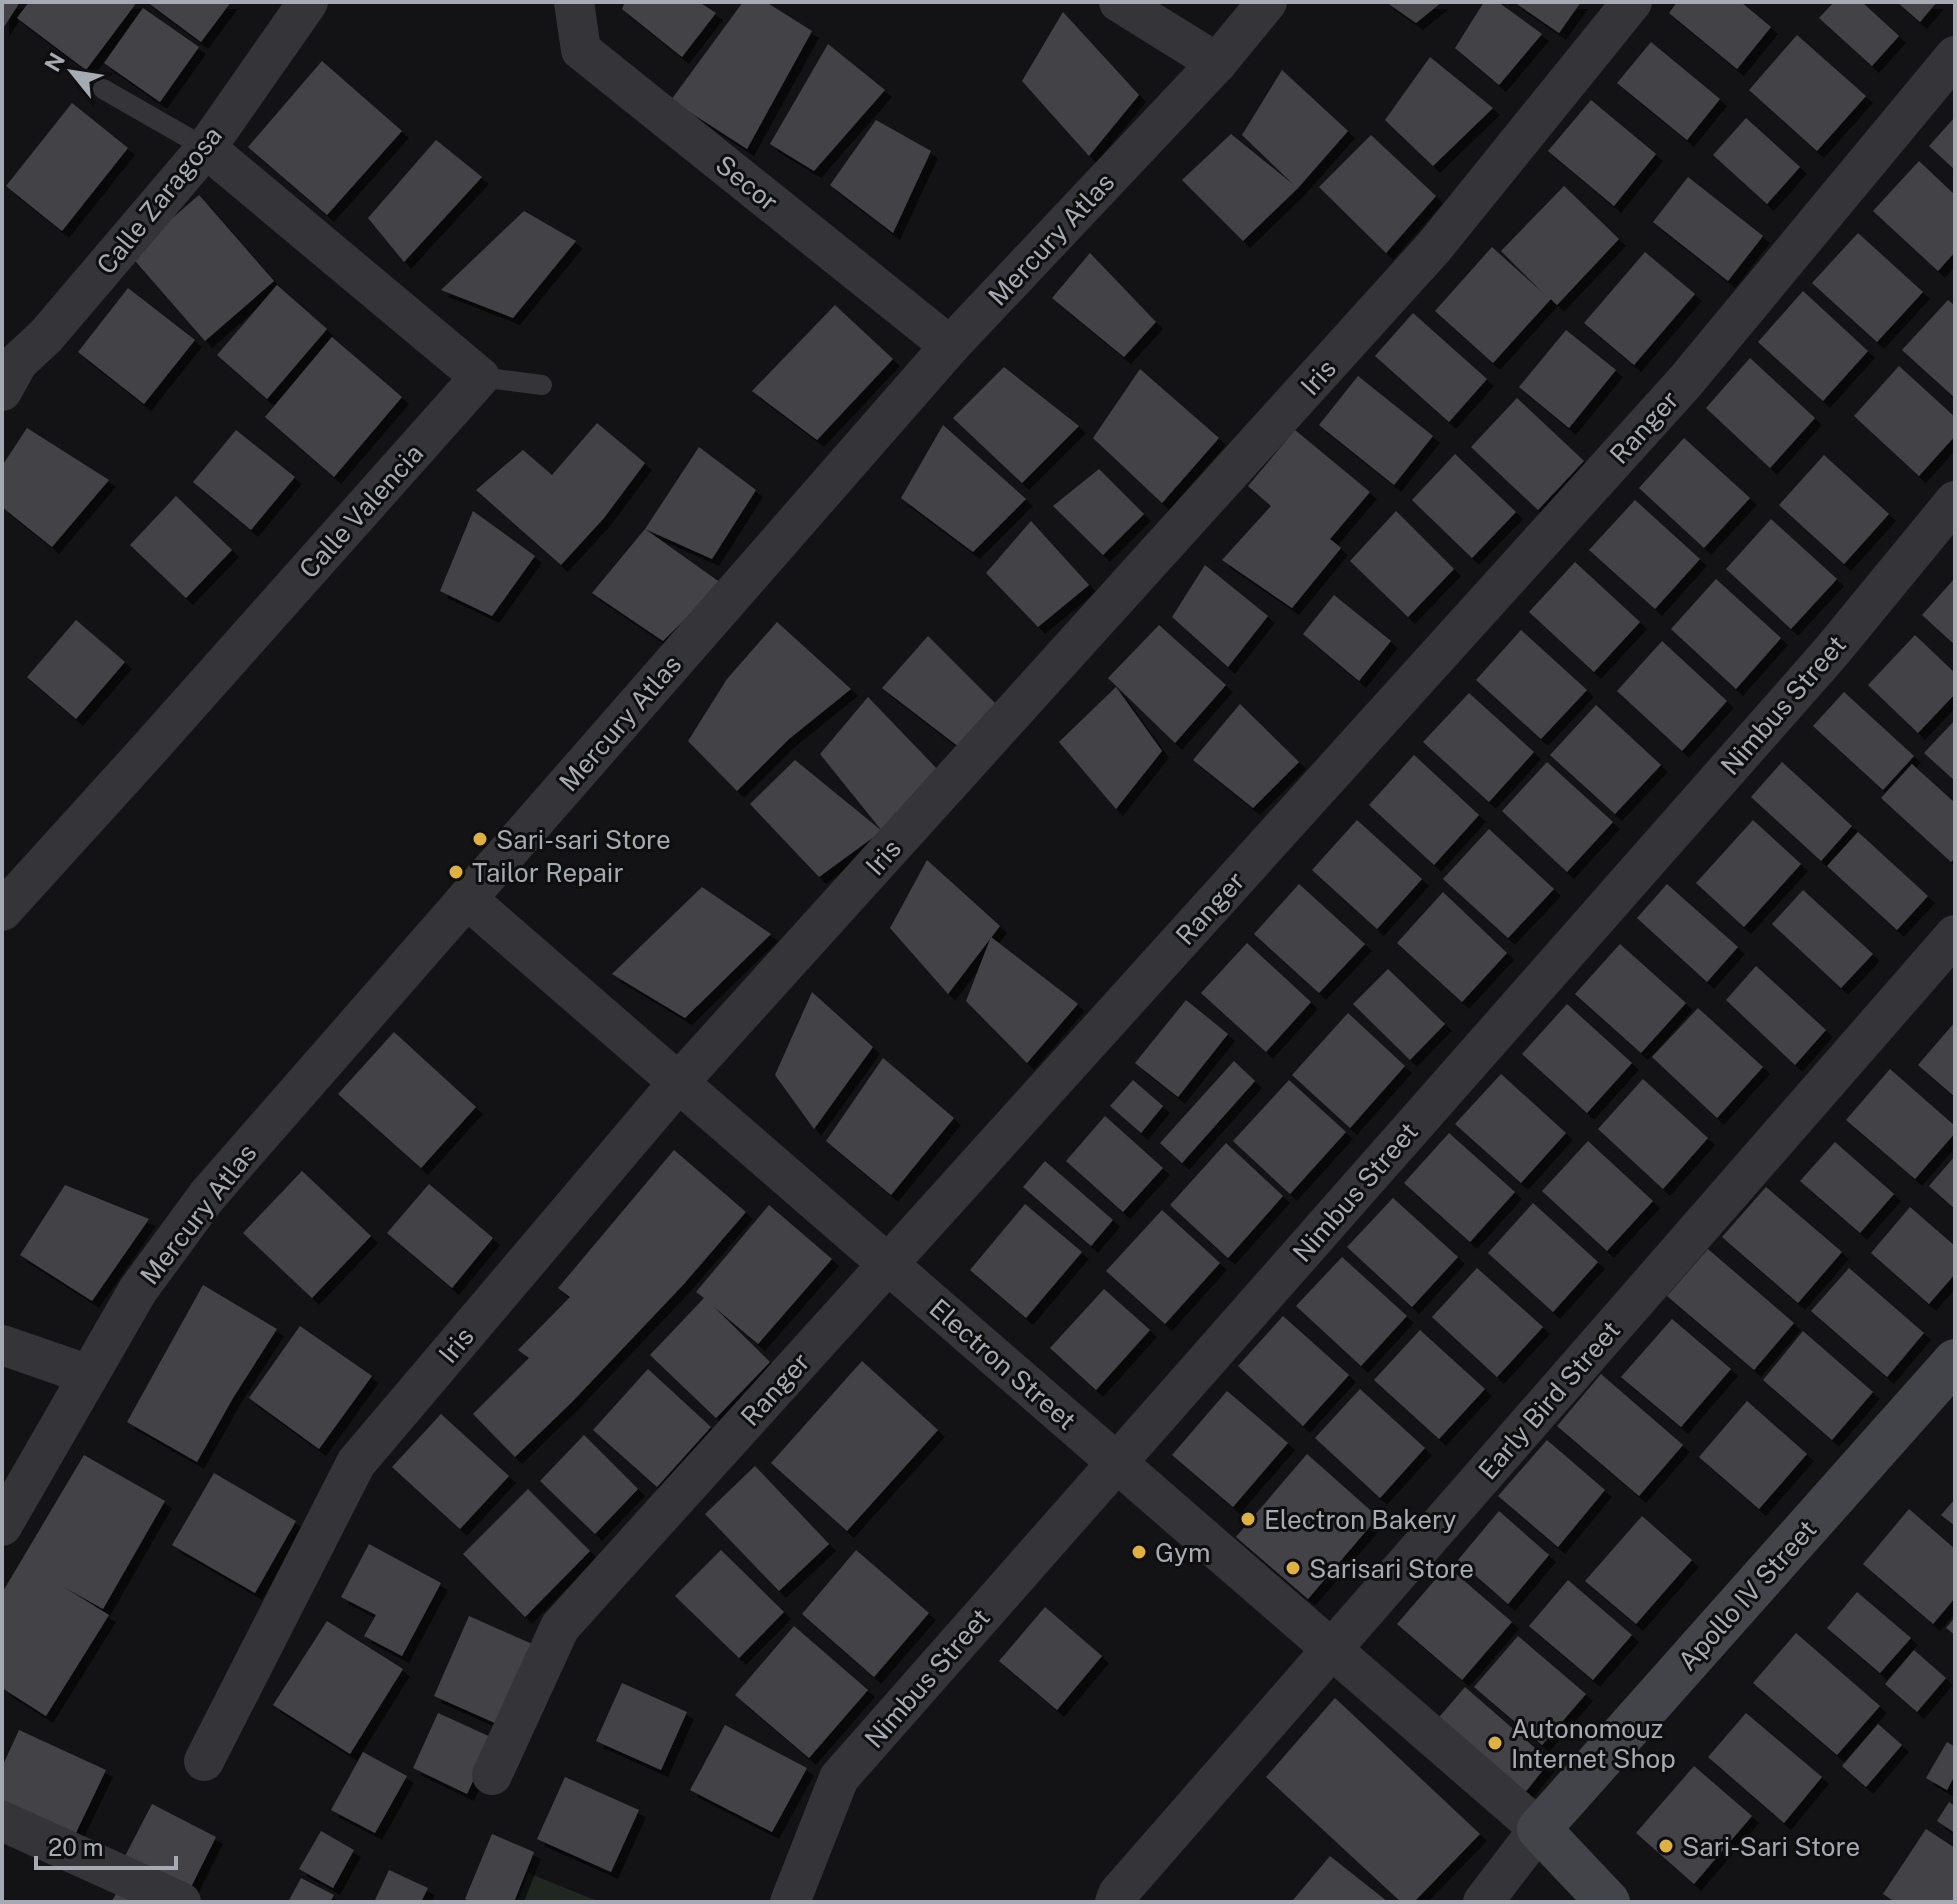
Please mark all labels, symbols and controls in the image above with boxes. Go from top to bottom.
north arrow [32,32,112,112]
text: N [39,48,70,76]
street label: Calle Zaragosa [90,120,228,280]
street label: Secor [710,149,784,217]
street label: Mercury Atlas [982,166,1120,312]
street label: Iris [1294,353,1342,401]
street label: Ranger [1603,384,1685,470]
street label: Calle Valencia [293,438,429,584]
street label: Nimbus Street [1714,629,1852,781]
street label: Mercury Atlas [553,649,687,797]
place label: Sari-sari Store [496,824,671,855]
marker: Sari-sari Store [471,830,489,848]
street label: Iris [859,833,907,881]
place label: Tailor Repair [472,857,624,888]
marker: Tailor Repair [447,863,465,881]
street label: Ranger [1169,865,1251,951]
street label: Nimbus Street [1286,1116,1424,1268]
street label: Mercury Atlas [134,1138,262,1290]
street label: Electron Street [924,1292,1082,1436]
street label: Early Bird Street [1472,1314,1626,1486]
street label: Iris [432,1321,480,1369]
street label: Ranger [734,1346,816,1432]
place label: Electron Bakery [1264,1504,1456,1535]
marker: Electron Bakery [1239,1510,1257,1528]
street label: Apollo IV Street [1671,1514,1823,1676]
place label: Gym [1155,1537,1210,1568]
marker: Gym [1130,1543,1148,1561]
place label: Sarisari Store [1309,1553,1474,1584]
marker: Sarisari Store [1284,1559,1302,1577]
street label: Nimbus Street [858,1602,996,1754]
place label: Autonomouz Internet Shop [1511,1713,1676,1774]
marker: Autonomouz Internet Shop [1486,1734,1504,1752]
scale bar [36,1820,176,1870]
place label: Sari-Sari Store [1682,1831,1860,1862]
text: 20 m [48,1833,104,1861]
marker: Sari-Sari Store [1657,1837,1675,1855]

